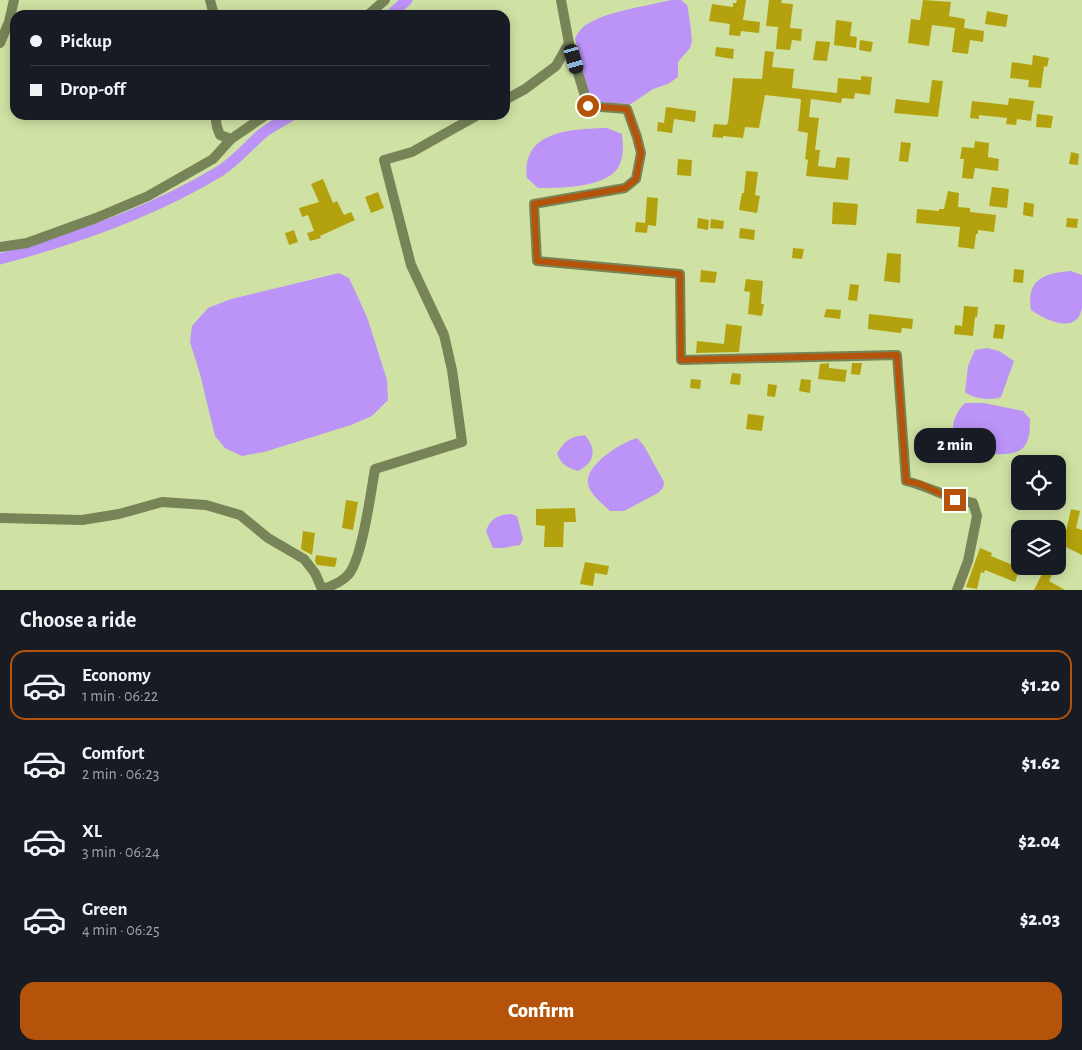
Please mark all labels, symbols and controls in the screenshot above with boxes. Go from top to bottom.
text: Pickup [60,32,112,51]
car [562,43,585,75]
text: Drop-off [60,80,125,99]
route start [577,95,599,117]
callout: 2 min [914,428,996,462]
text: 2 min [937,437,973,453]
map controls [1011,455,1066,575]
button: locate [1011,455,1066,510]
route end [944,489,966,511]
button: layers [1011,520,1066,575]
text: Choose a ride [20,609,136,631]
icon: car [22,663,67,708]
text: Economy [82,666,151,685]
text: $1.20 [1021,676,1060,695]
text: 1 min · 06:22 [82,688,158,704]
icon: car [22,741,67,786]
text: Comfort [82,744,144,763]
text: $1.62 [1022,754,1060,773]
text: 2 min · 06:23 [82,766,159,782]
icon: car [22,819,67,864]
text: XL [82,822,102,841]
text: $2.04 [1018,832,1060,851]
text: 3 min · 06:24 [82,844,160,860]
icon: car [22,897,67,942]
text: Green [82,900,128,919]
text: $2.03 [1020,910,1060,929]
text: 4 min · 06:25 [82,922,160,938]
button: Confirm [20,982,1062,1040]

